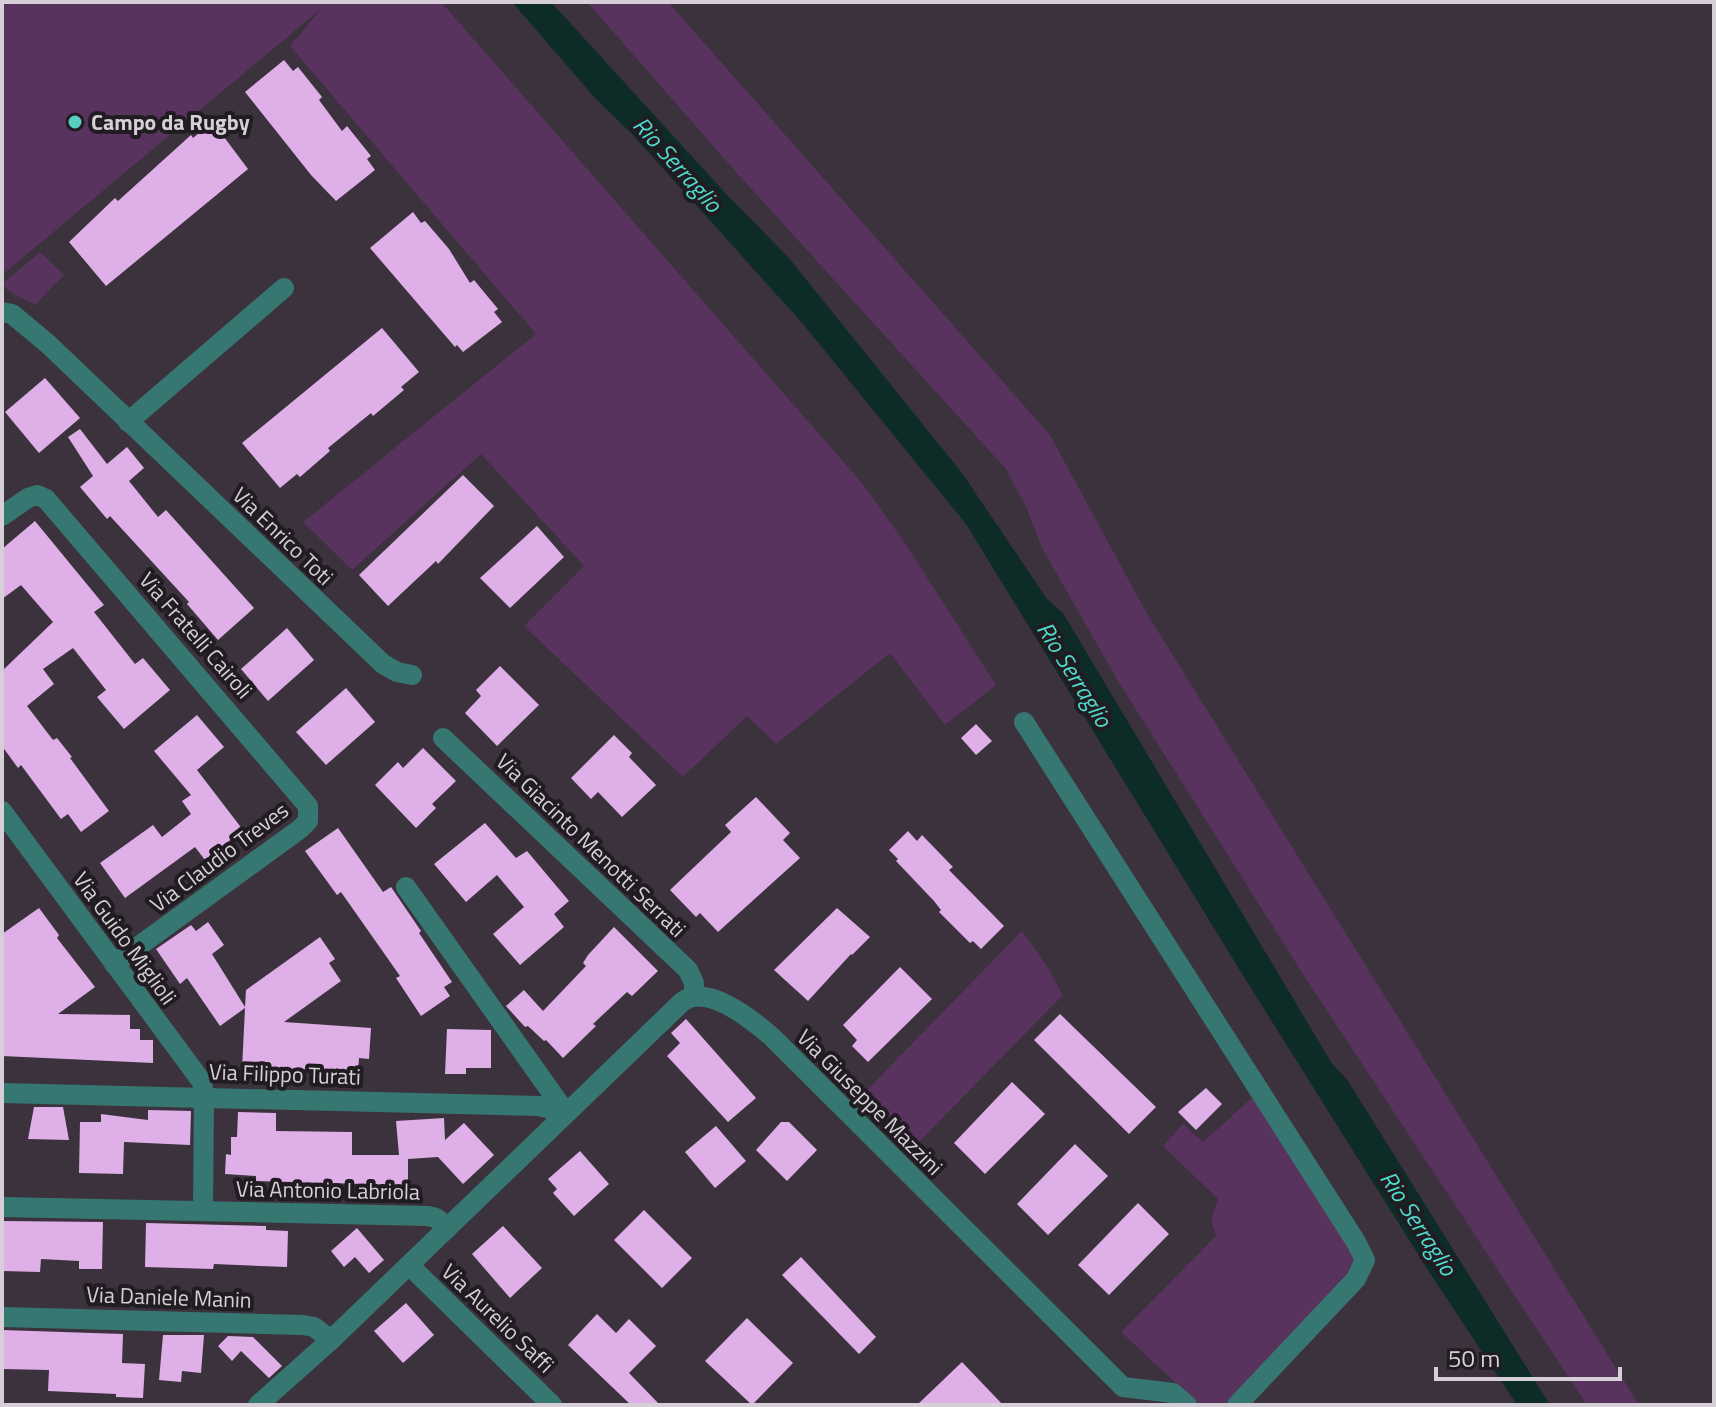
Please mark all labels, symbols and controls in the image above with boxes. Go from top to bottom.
place label: Campo da Rugby [91,105,250,139]
water label: Rio Serraglio [625,108,732,221]
marker: Campo da Rugby [66,113,84,131]
street label: Via Enrico Toti [225,479,341,593]
street label: Via Fratelli Cairoli [131,564,261,706]
water label: Rio Serraglio [1028,614,1122,735]
street label: Via Giacinto Menotti Serrati [488,745,694,945]
street label: Via Claudio Treves [143,794,295,920]
street label: Via Guido Miglioli [65,864,185,1012]
street label: Via Giuseppe Mazzini [789,1021,951,1183]
street label: Via Filippo Turati [208,1054,362,1094]
water label: Rio Serraglio [1372,1163,1467,1284]
street label: Via Antonio Labriola [236,1171,420,1209]
street label: Via Aurelio Saffi [434,1255,562,1381]
street label: Via Daniele Manin [86,1277,252,1317]
scale bar [1436,1331,1620,1381]
text: 50 m [1448,1340,1500,1376]

